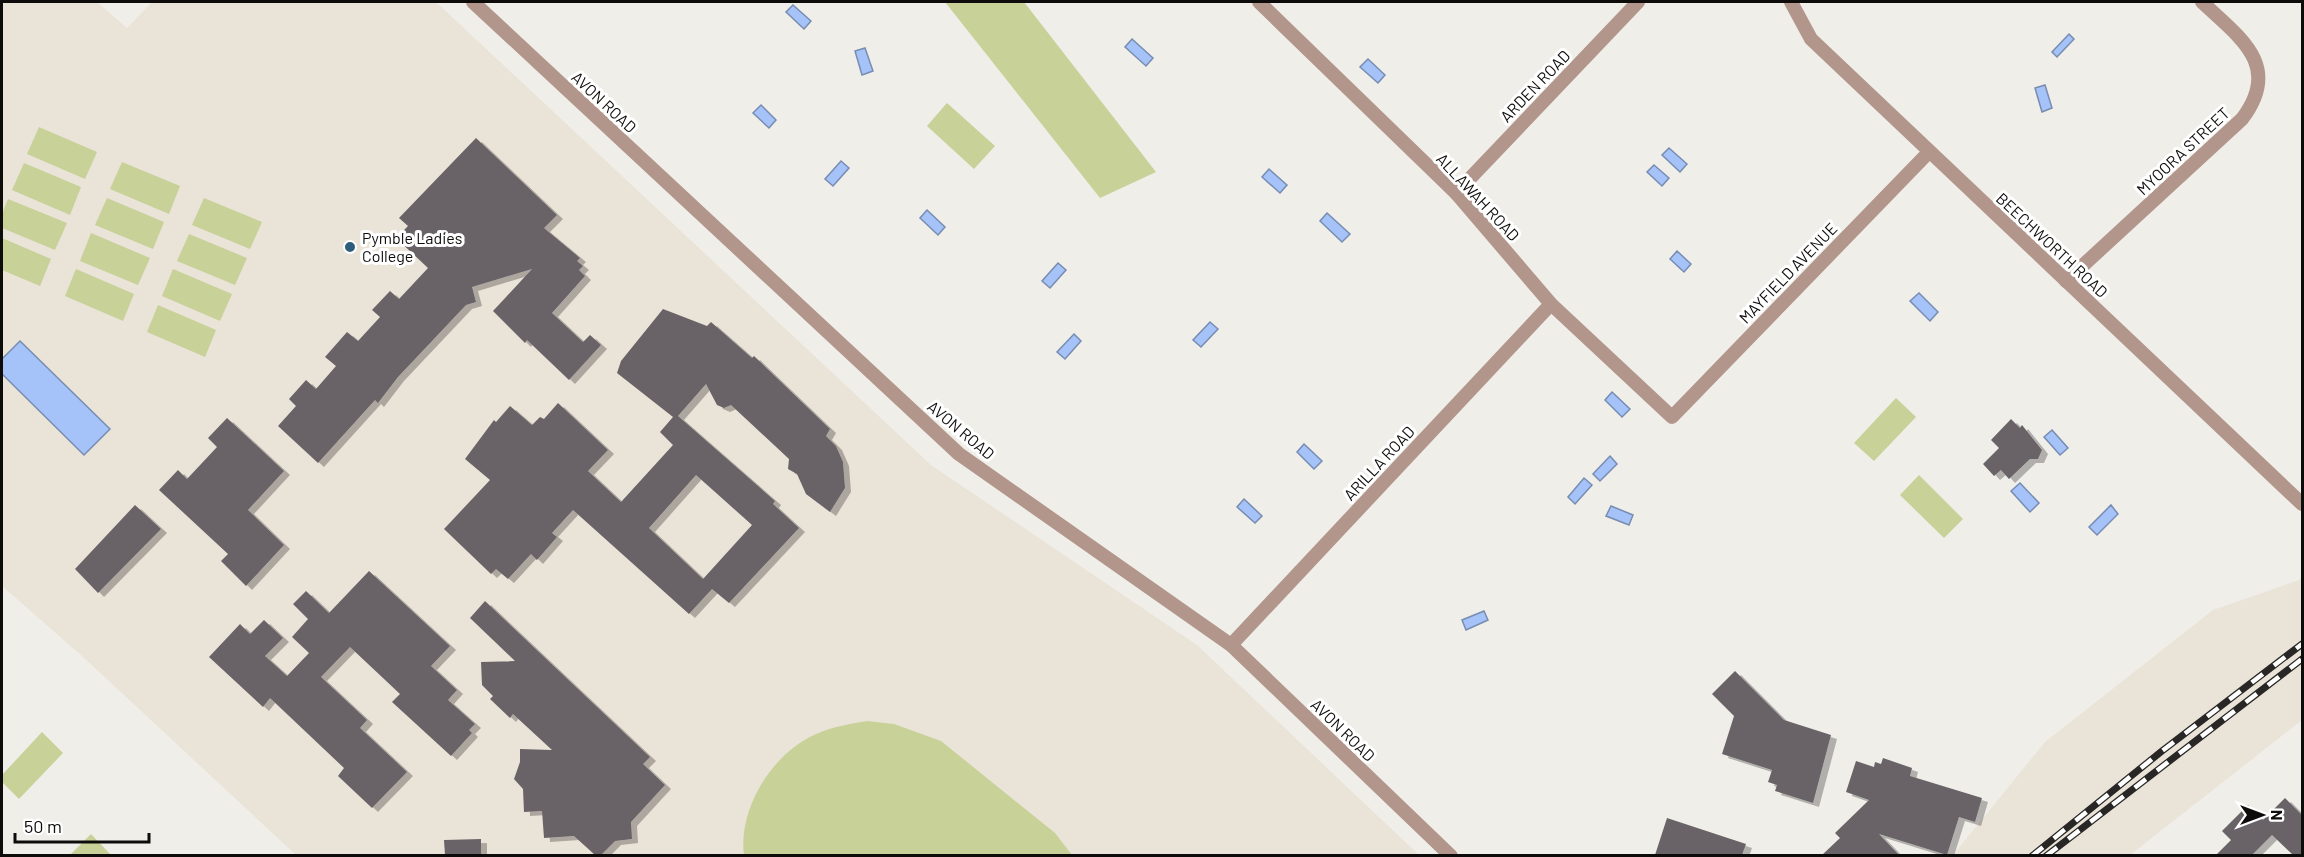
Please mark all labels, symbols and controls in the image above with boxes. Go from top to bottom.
street label: ARDEN ROAD [1496,46,1574,125]
street label: AVON ROAD [568,67,641,136]
street label: MYOORA STREET [2132,103,2233,198]
street label: ALLAWAH ROAD [1433,149,1524,244]
street label: BEECHWORTH ROAD [1993,188,2112,301]
street label: MAYFIELD AVENUE [1735,218,1841,327]
place label: Pymble Ladies College [362,228,462,265]
marker: Pymble Ladies College [343,240,357,254]
street label: AVON ROAD [924,396,999,463]
street label: ARILLA ROAD [1339,422,1418,504]
street label: AVON ROAD [1308,695,1379,765]
north arrow [2232,785,2292,845]
scale bar [15,806,148,844]
text: N [2268,810,2287,820]
text: 50 m [24,815,62,837]

